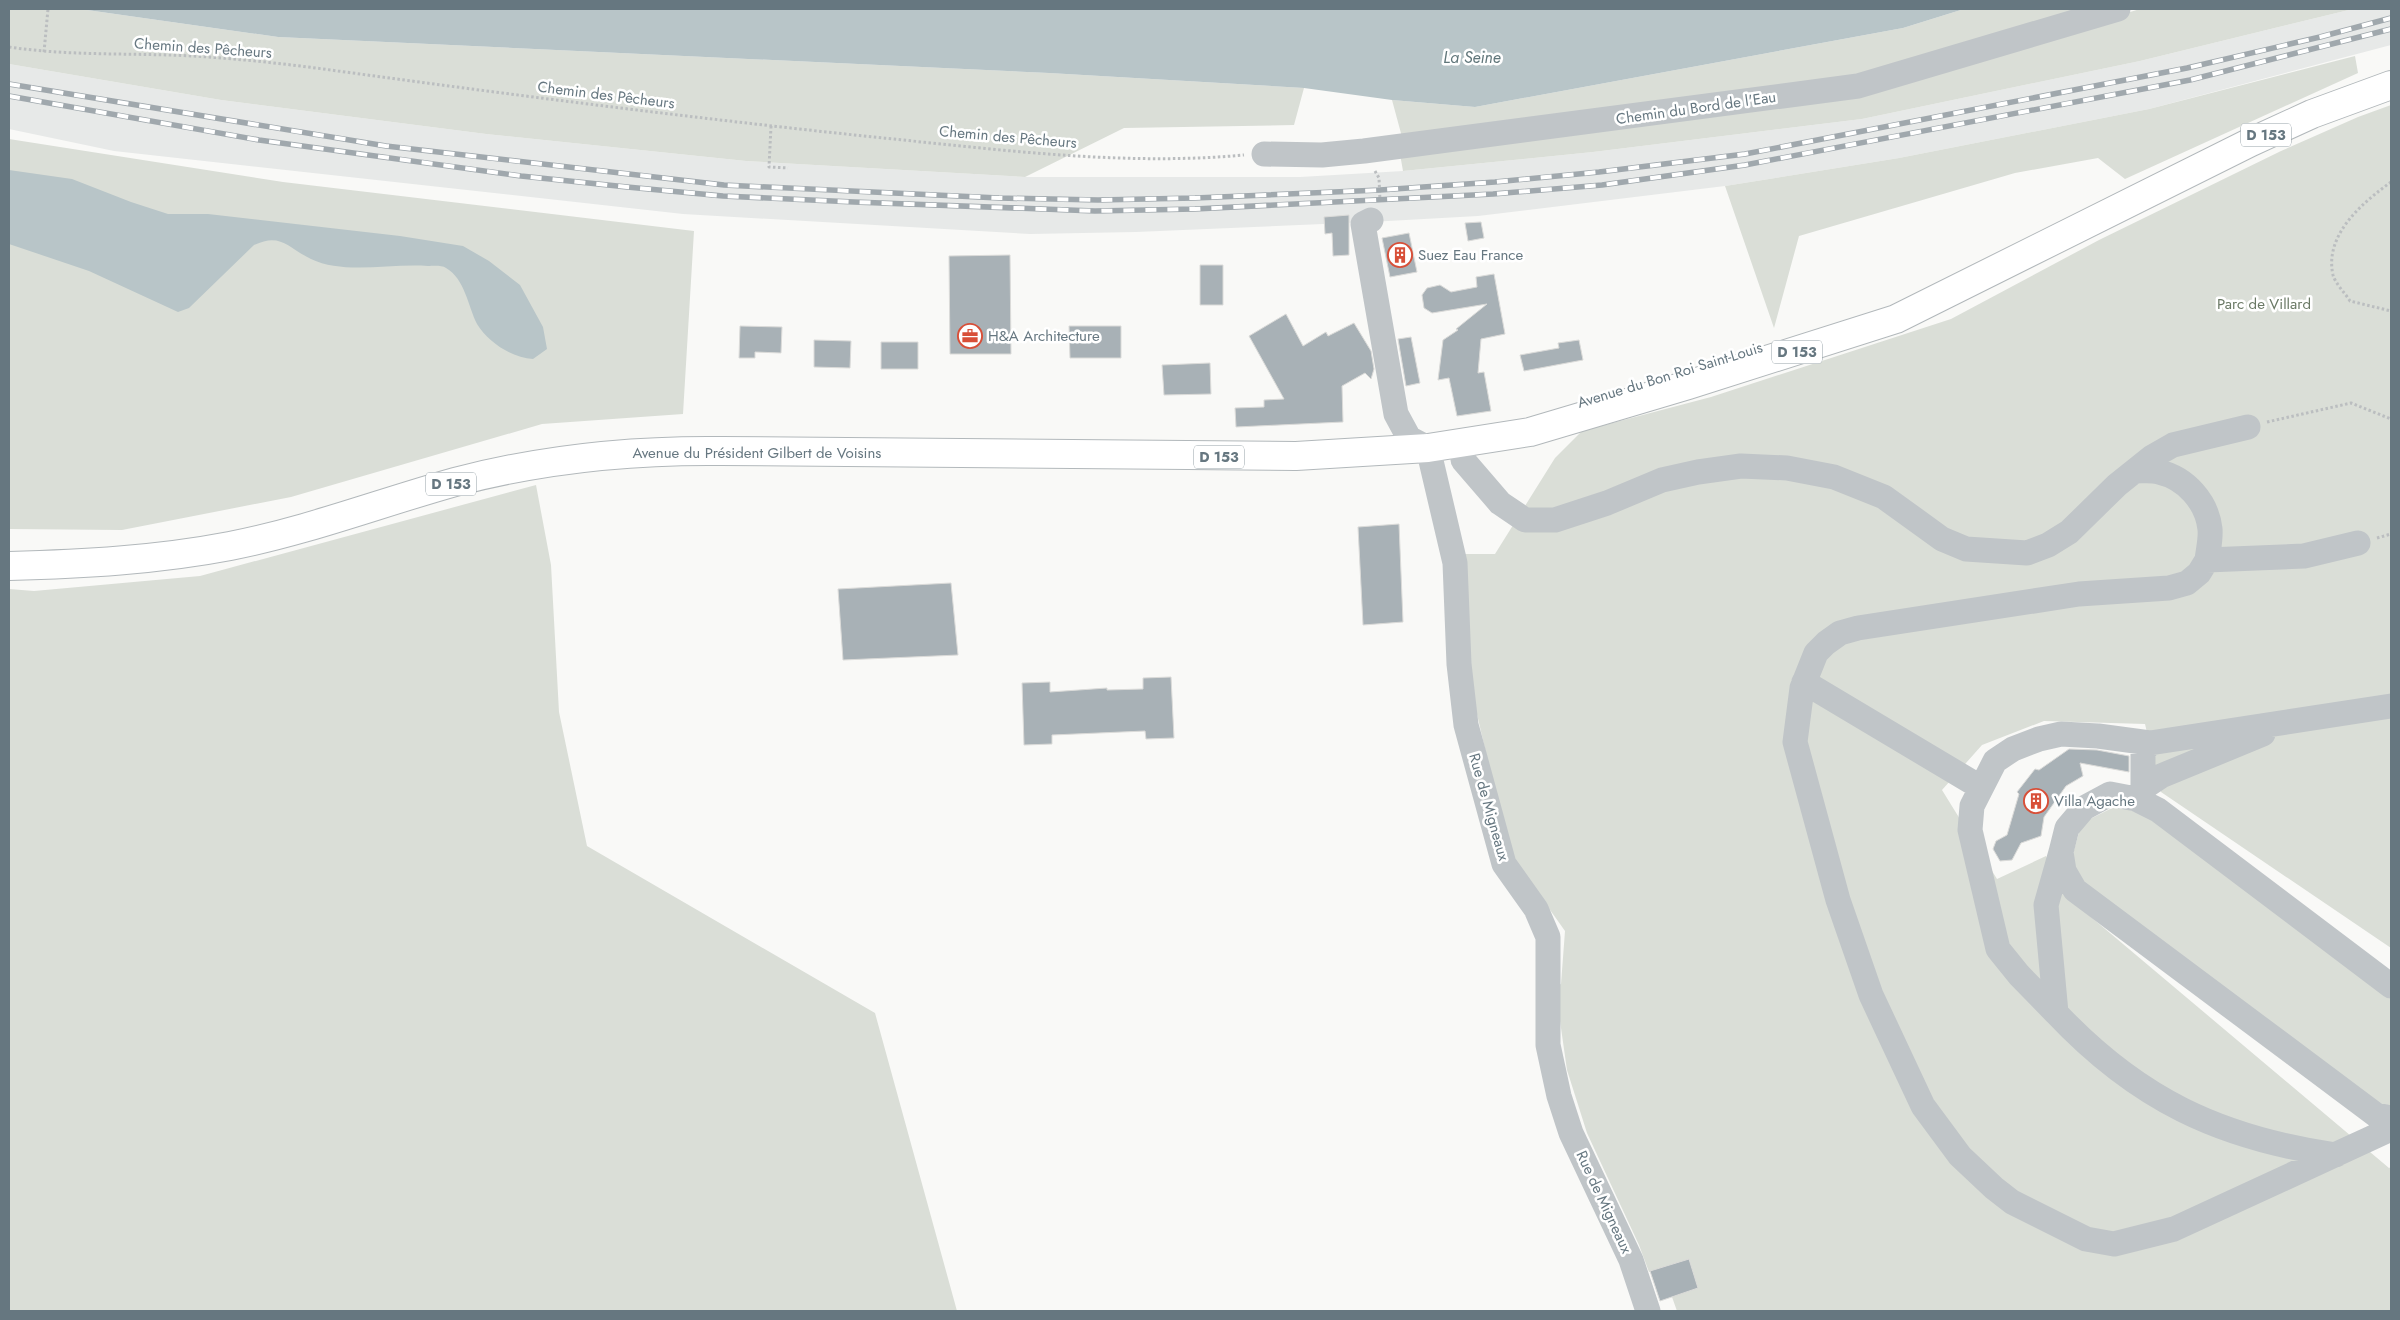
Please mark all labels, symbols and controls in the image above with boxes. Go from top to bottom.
street label: Chemin des Pêcheurs [133,32,273,64]
water label: La Seine [1443,46,1501,69]
street label: Chemin des Pêcheurs [536,76,676,114]
street label: Chemin du Bord de l'Eau [1615,86,1777,130]
street label: Chemin des Pêcheurs [938,120,1078,154]
road number: D 153 [2241,124,2291,146]
building icon: Suez Eau France [1387,242,1413,268]
place label: Suez Eau France [1418,244,1523,266]
park label: Parc de Villard [2217,293,2311,315]
office icon: H&A Architecture [957,323,983,349]
place label: H&A Architecture [988,325,1100,347]
street label: Avenue du Bon Roi Saint-Louis [1575,336,1765,414]
road number: D 153 [1772,341,1822,364]
street label: Avenue du Président Gilbert de Voisins [633,442,881,464]
road number: D 153 [1194,446,1244,468]
road number: D 153 [426,472,476,496]
street label: Rue de Migneaux [1463,751,1515,864]
building icon: Villa Agache [2023,788,2049,814]
place label: Villa Agache [2054,790,2135,812]
street label: Rue de Migneaux [1571,1147,1638,1258]

